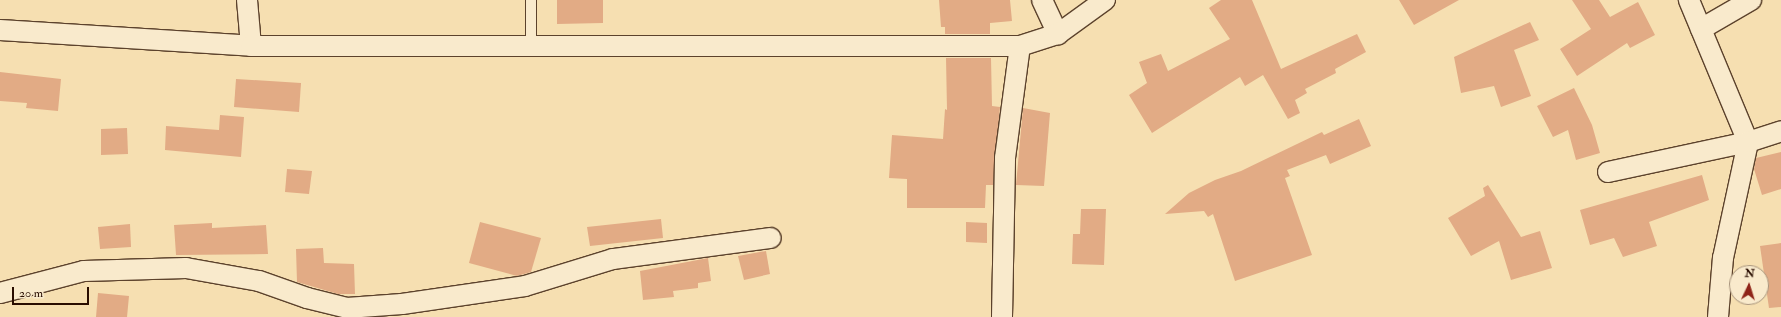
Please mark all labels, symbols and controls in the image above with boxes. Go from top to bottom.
north arrow [1729,265,1769,305]
text: N [1744,267,1755,280]
scale bar [14,279,91,305]
text: 20 m [19,286,43,301]

